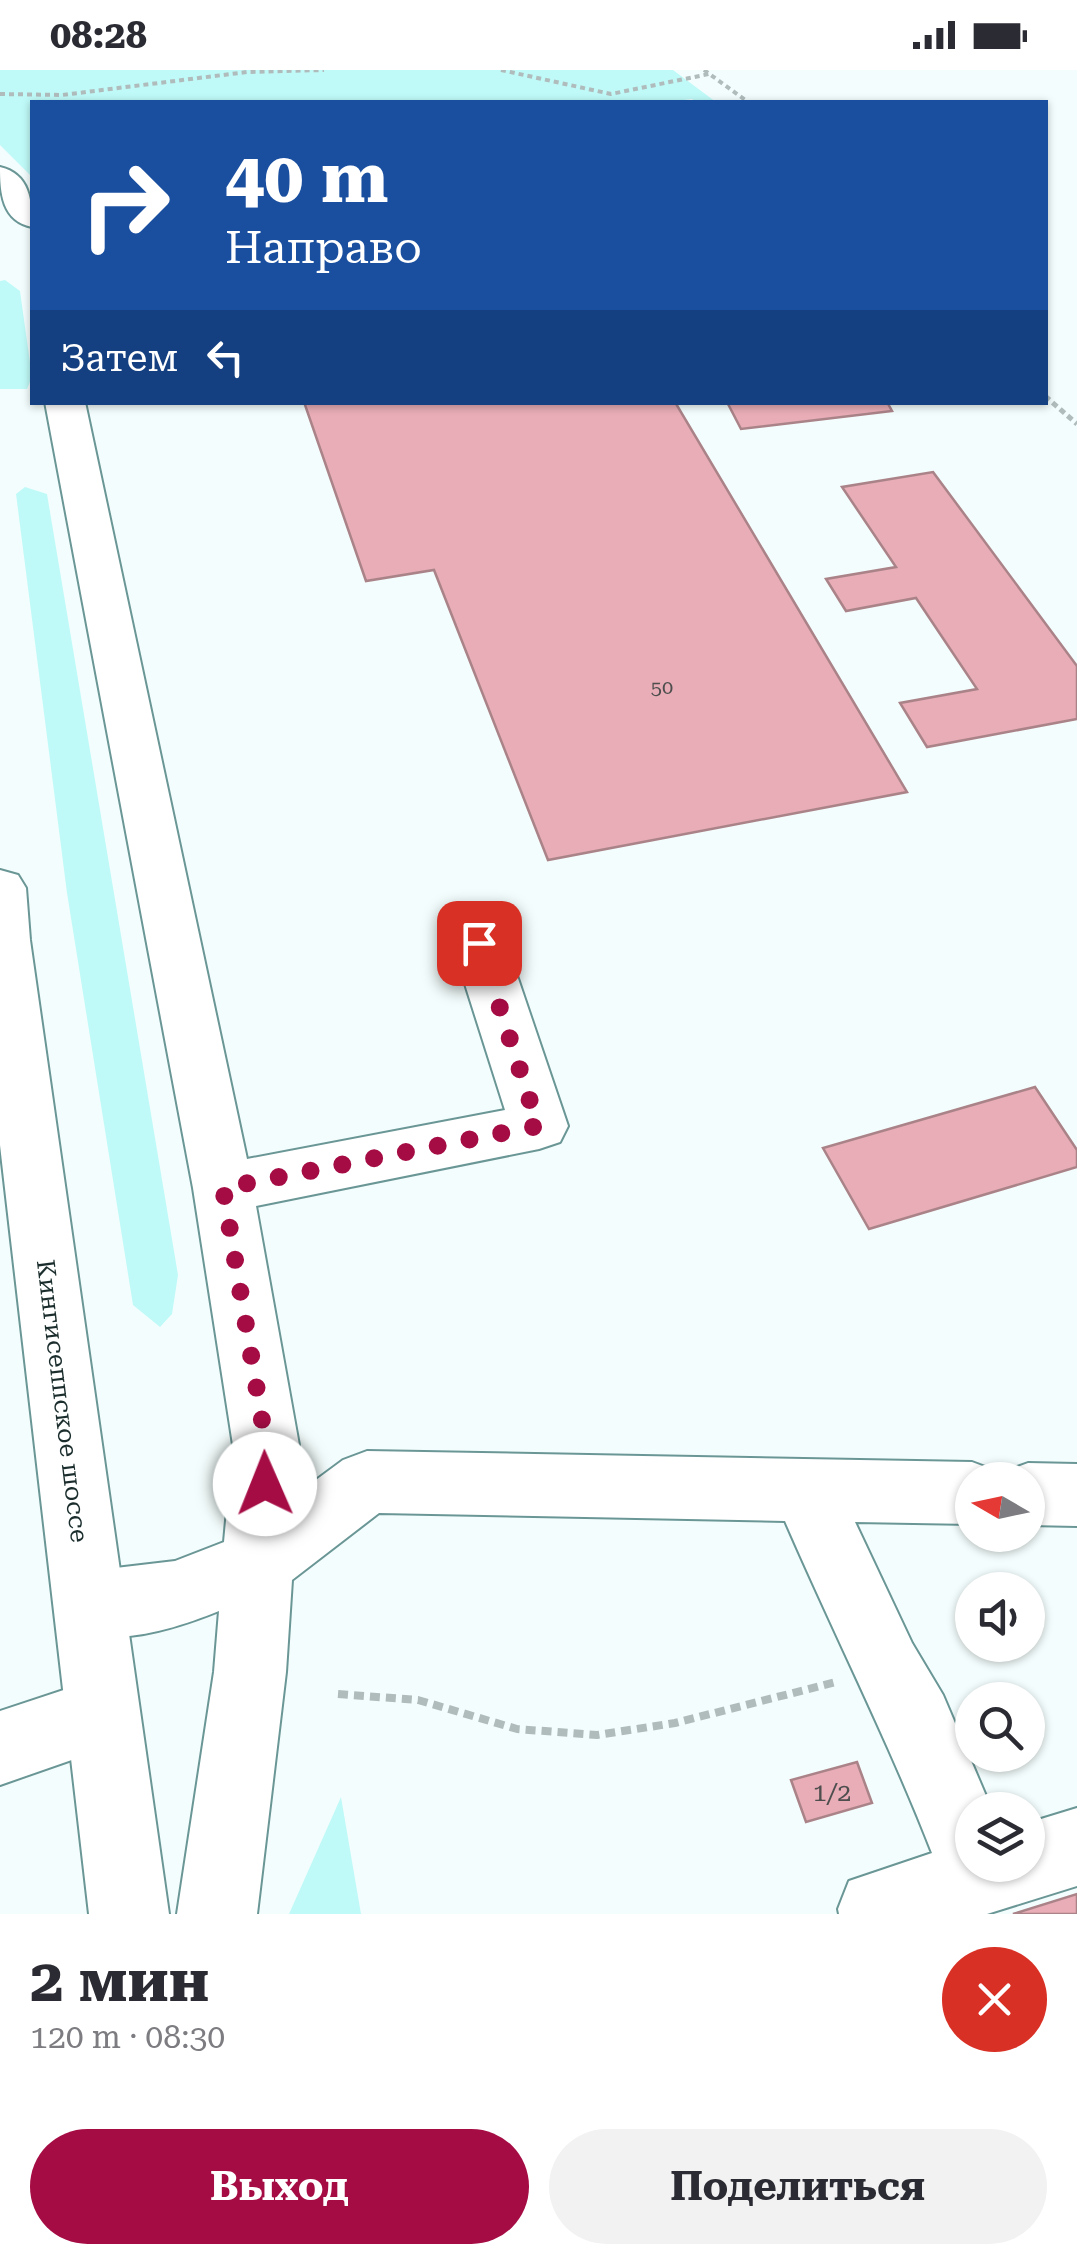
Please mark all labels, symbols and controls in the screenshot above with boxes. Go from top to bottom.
text: 08:28 [50,13,147,57]
text: 40 m [225,137,389,219]
icon: right [60,140,190,270]
text: Направо [225,221,422,274]
icon: left [198,330,253,385]
text: Затем [60,336,178,380]
house number: 50 [651,675,673,699]
pin [437,901,522,986]
icon: arrive [452,916,507,971]
street label: Кингисеппское шоссе [31,1258,94,1544]
position arrow [213,1432,317,1536]
north arrow [955,1462,1045,1552]
map controls [955,1462,1045,1882]
button: sound [955,1572,1045,1662]
button: search [955,1682,1045,1772]
house number: 1/2 [813,1778,851,1807]
button: layers [955,1792,1045,1882]
text: 2 мин [30,1945,209,2016]
button: close [942,1947,1047,2052]
text: 120 m · 08:30 [30,2018,225,2056]
button: Выход [30,2129,529,2244]
button: Поделиться [549,2129,1047,2244]

